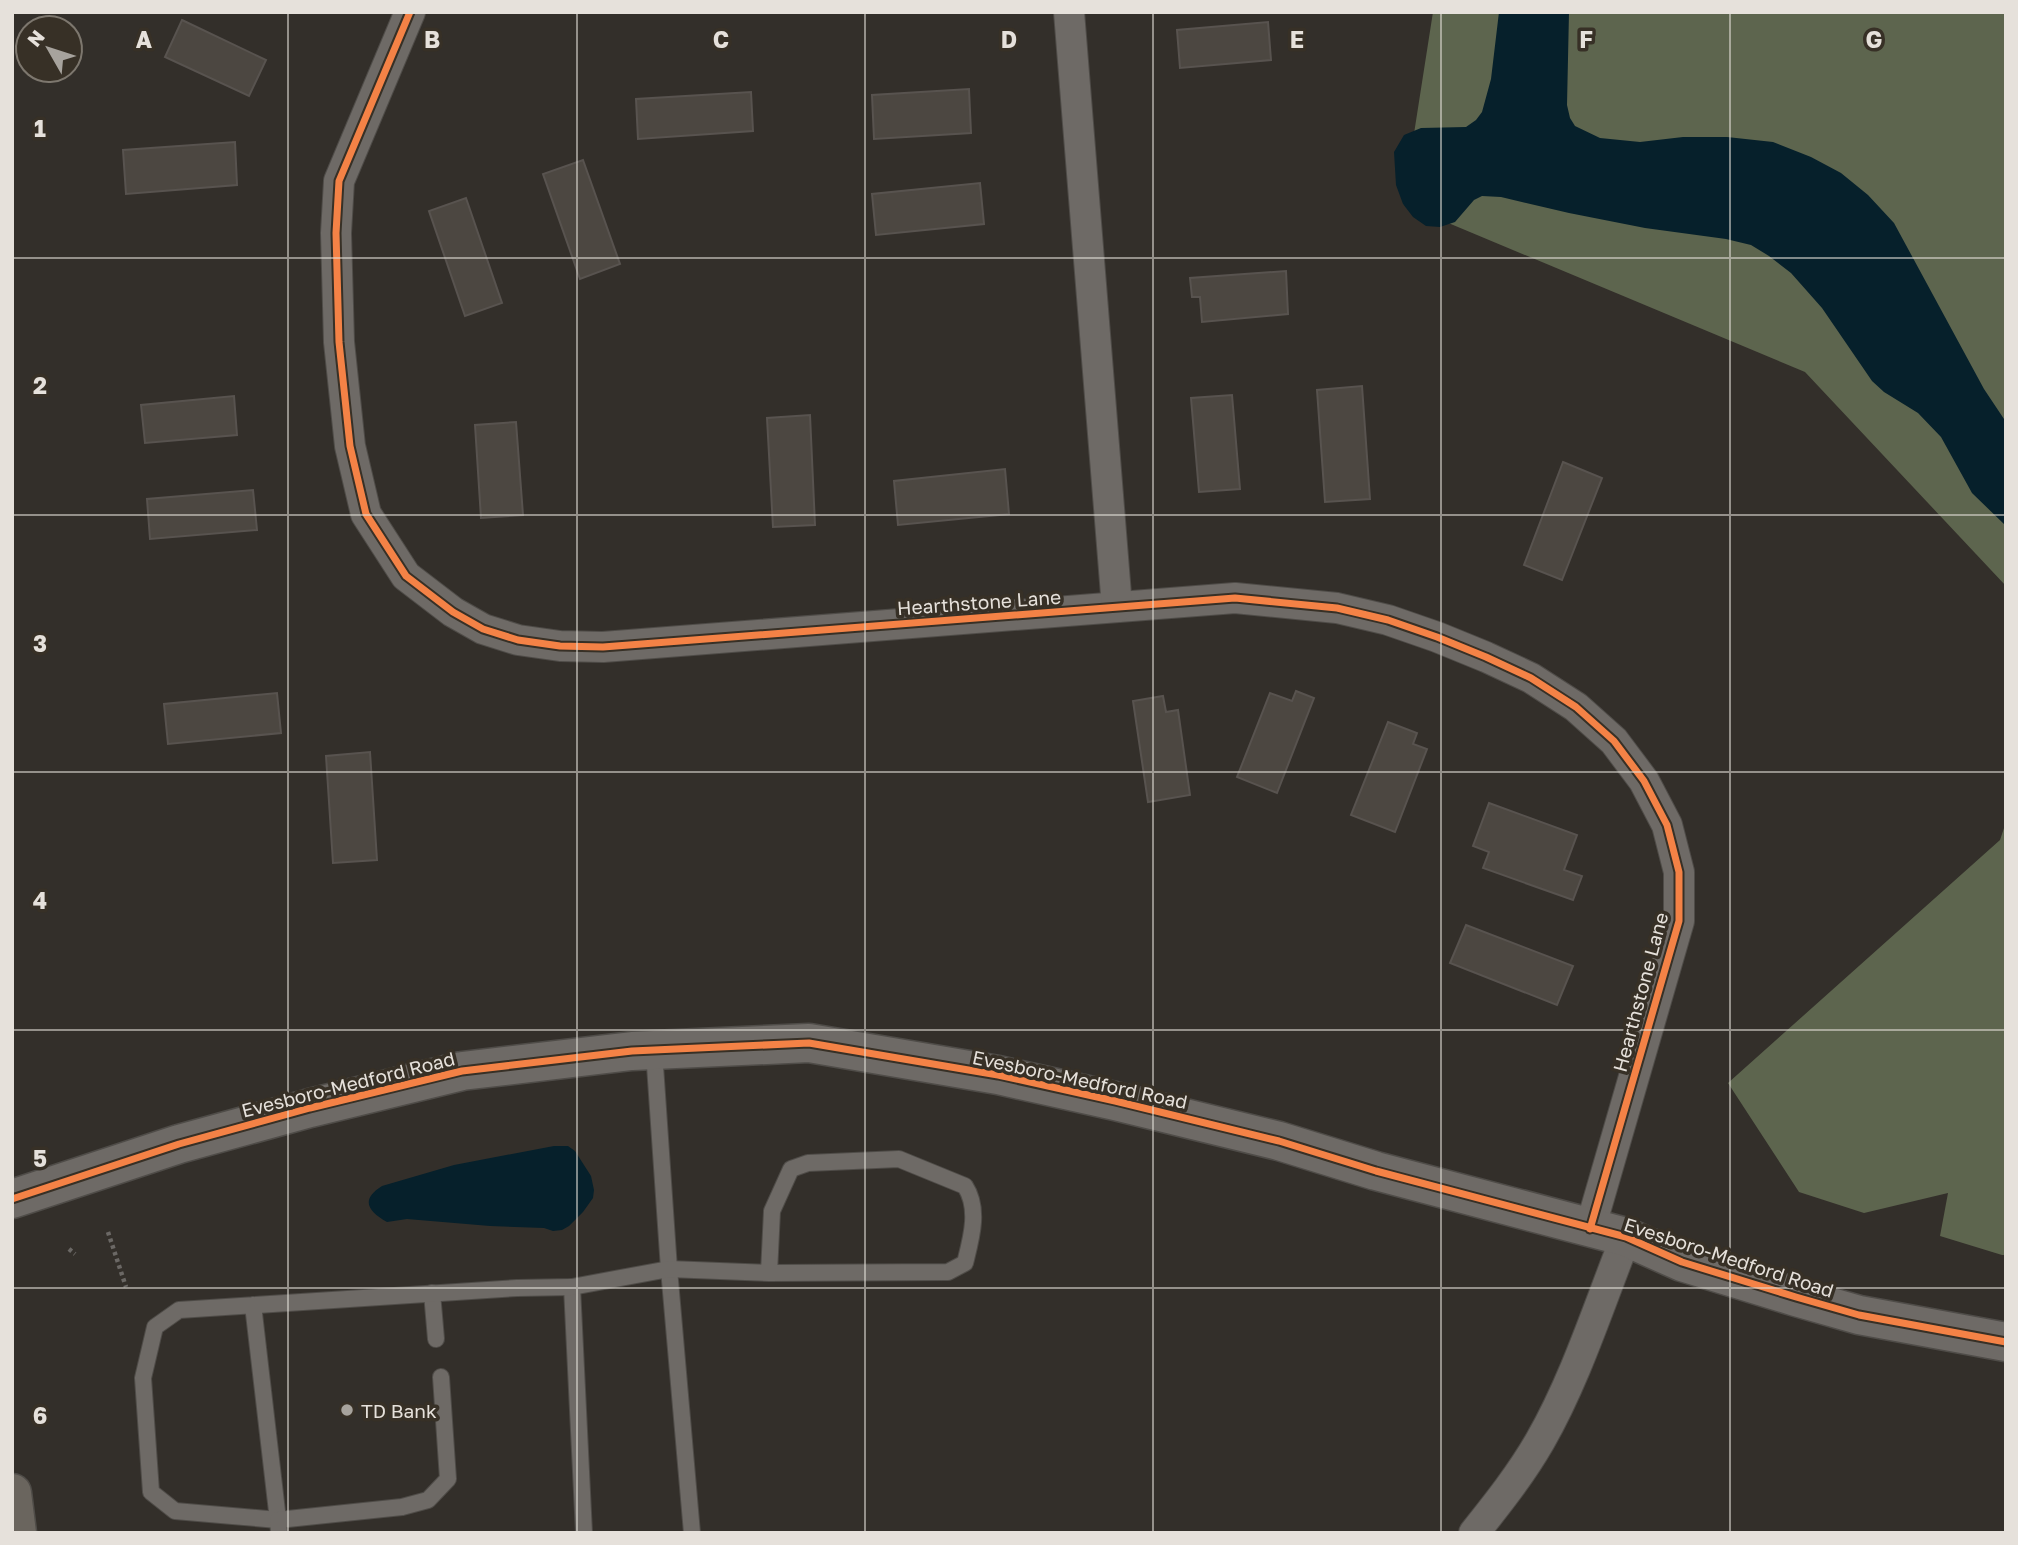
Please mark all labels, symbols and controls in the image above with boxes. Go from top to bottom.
north arrow [14,14,84,84]
text: N [22,25,49,51]
text: A [136,25,153,53]
text: B [424,25,440,53]
text: C [713,25,729,53]
text: D [1001,25,1017,53]
text: E [1290,25,1304,53]
text: F [1579,25,1593,53]
text: G [1866,25,1882,53]
text: 1 [34,114,46,142]
text: 2 [33,371,47,399]
street label: Hearthstone Lane [896,585,1062,619]
text: 3 [33,629,47,657]
text: 4 [33,886,47,914]
street label: Hearthstone Lane [1608,910,1672,1074]
street label: Evesboro-Medford Road [970,1045,1190,1113]
street label: Evesboro-Medford Road [239,1046,457,1122]
text: 5 [33,1144,47,1172]
street label: Evesboro-Medford Road [1621,1212,1837,1302]
place label: TD Bank [361,1399,437,1422]
text: 6 [33,1401,47,1429]
marker: TD Bank [339,1402,355,1418]

